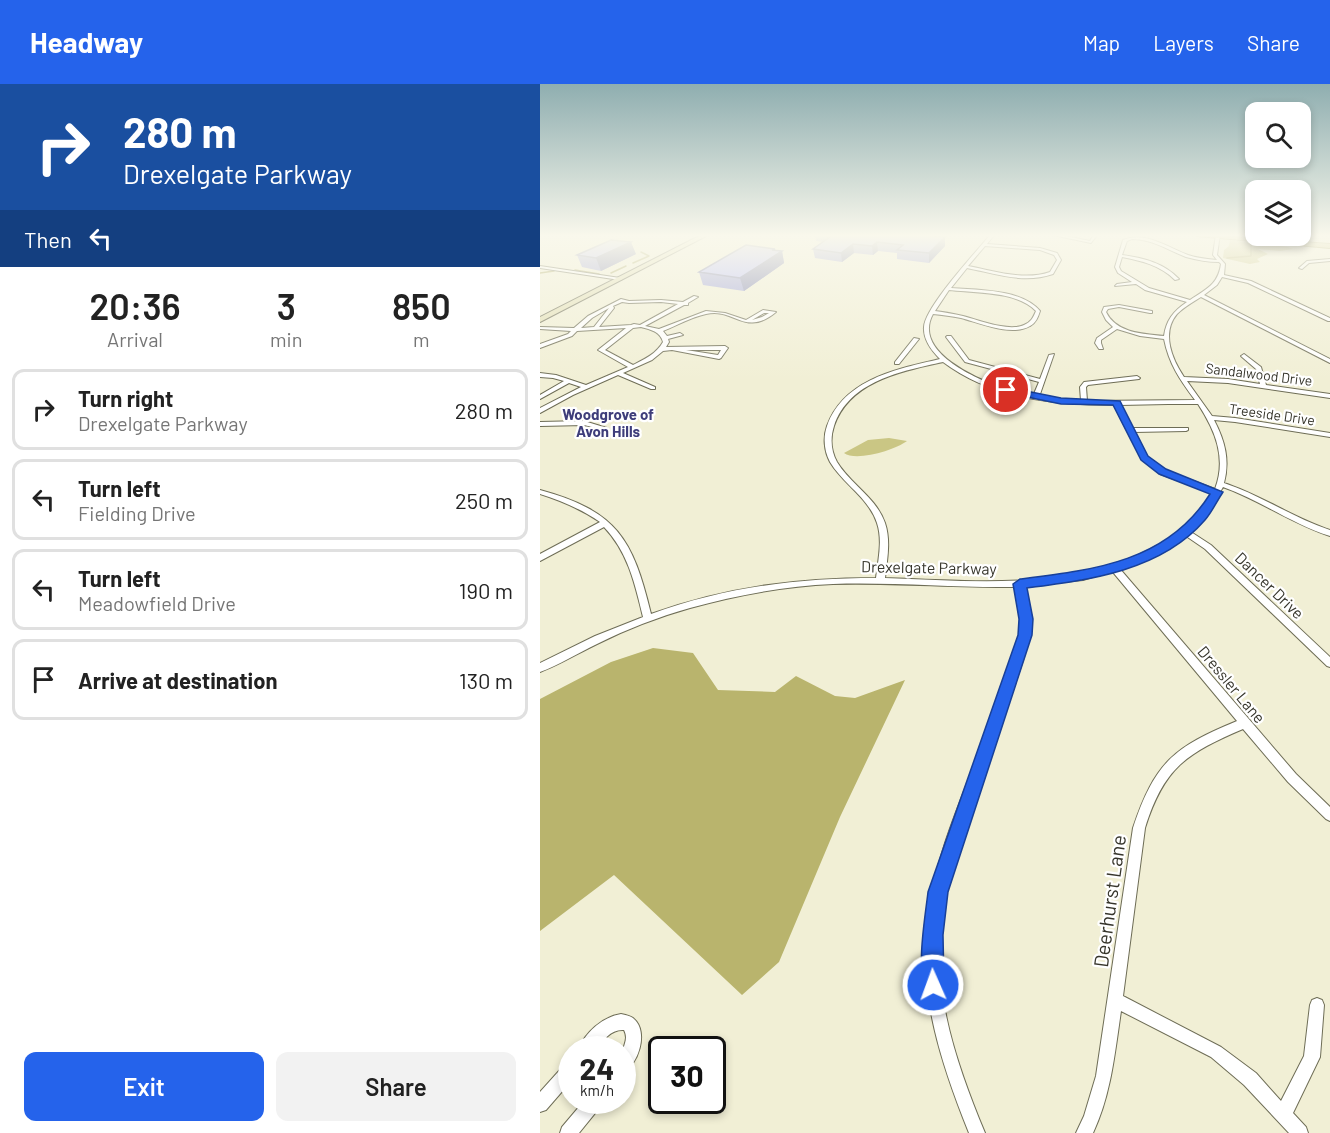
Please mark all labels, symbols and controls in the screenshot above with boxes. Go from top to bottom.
text: Headway [30,25,143,59]
text: Map [1083,30,1120,55]
text: Layers [1153,30,1214,55]
text: Share [1247,30,1300,55]
map controls [1245,102,1311,246]
button: search [1245,102,1311,168]
text: 280 m [123,106,237,156]
icon: right [24,108,102,186]
text: Drexelgate Parkway [123,157,352,189]
button: layers [1245,180,1311,246]
icon: left [84,222,117,255]
text: Then [24,226,72,252]
text: 20:36 [89,284,181,327]
text: 3 [277,284,296,327]
text: 850 [392,284,451,327]
text: Arrival [107,327,163,351]
text: min [270,327,302,351]
text: m [413,327,430,351]
street label: Sandalwood Drive [1205,359,1313,389]
pin [980,364,1031,415]
icon: arrive [989,373,1022,406]
text: Turn right [78,385,173,411]
icon: right [27,393,60,426]
text: 280 m [455,397,513,423]
street label: Treeside Drive [1228,400,1316,428]
district label: Woodgrove of Avon Hills [562,405,654,440]
text: Drexelgate Parkway [78,411,248,435]
text: Turn left [78,475,161,501]
icon: left [27,483,60,516]
text: 250 m [455,487,513,513]
text: Fielding Drive [78,501,196,525]
street label: Dancer Drive [1232,548,1308,622]
street label: Drexelgate Parkway [861,556,998,578]
text: Turn left [78,565,161,591]
icon: left [27,573,60,606]
text: 190 m [459,577,513,603]
text: Meadowfield Drive [78,591,236,615]
street label: Dressler Lane [1194,642,1270,726]
icon: arrive [27,663,60,696]
text: Arrive at destination [78,667,277,693]
text: 130 m [459,667,513,693]
street label: Deerhurst Lane [1088,833,1130,969]
position arrow [901,953,965,1017]
speed limit sign: 30 [648,1036,726,1114]
text: 24 [580,1050,614,1086]
button: Exit [24,1052,264,1121]
button: Share [276,1052,516,1121]
text: km/h [580,1081,614,1099]

